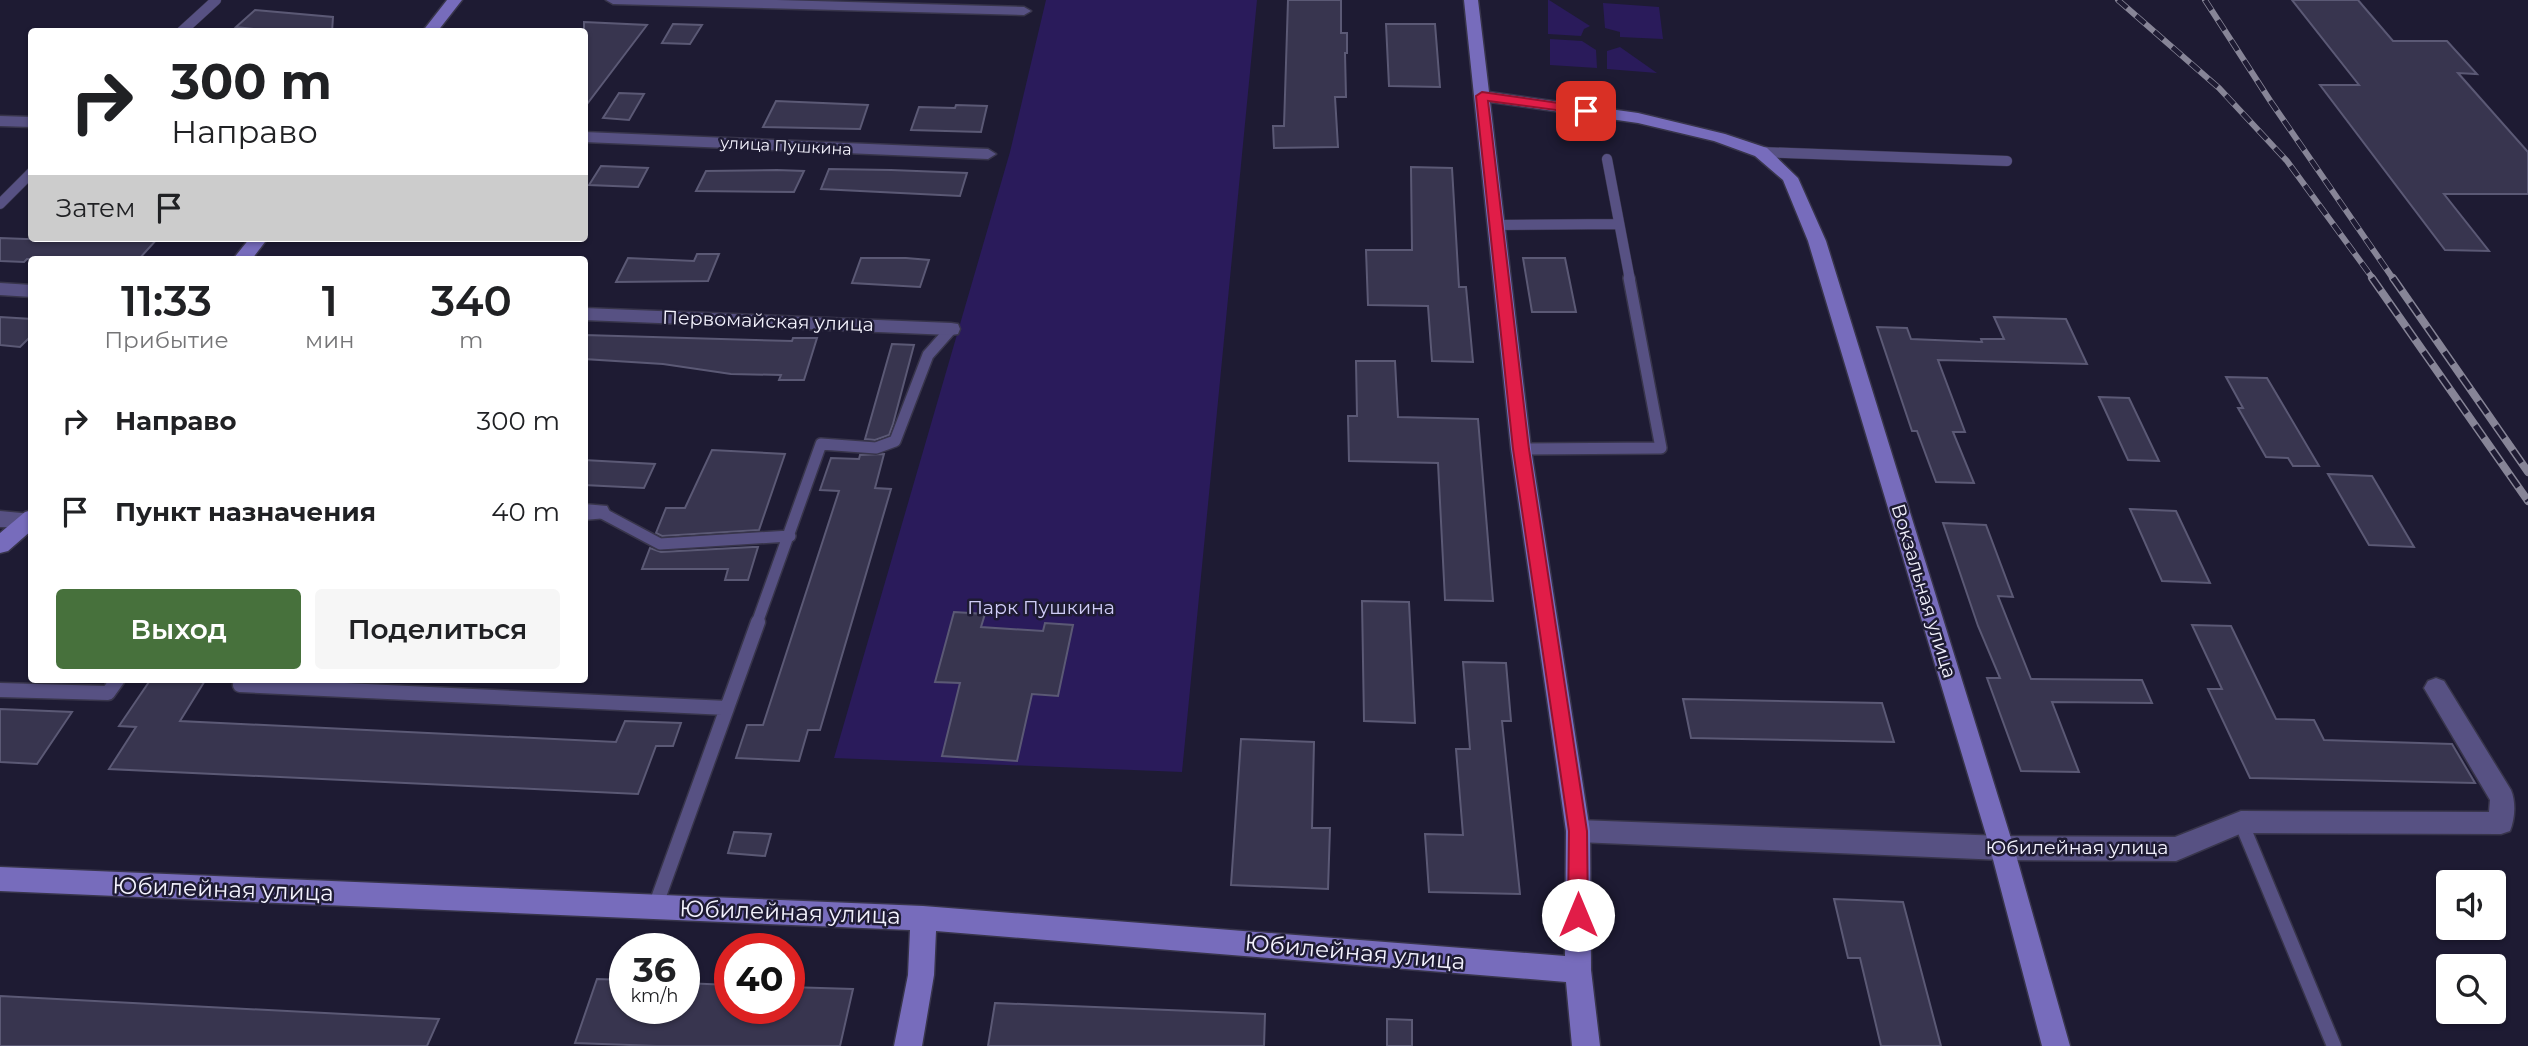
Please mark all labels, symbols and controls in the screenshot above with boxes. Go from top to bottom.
text: 300 m [171,52,332,111]
icon: right [56,56,147,147]
pin [1556,81,1616,141]
icon: arrive [1567,92,1605,130]
text: Направо [171,112,318,151]
street label: улица Пушкина [719,133,852,159]
icon: arrive [150,189,188,227]
text: Затем [56,192,136,224]
text: 11:33 [121,275,212,327]
text: 1 [322,275,338,327]
text: 340 [431,275,512,327]
street label: Первомайская улица [662,306,874,336]
text: Прибытие [104,326,229,354]
text: мин [305,326,355,354]
text: m [459,326,483,354]
icon: right [56,402,94,440]
text: Направо [115,405,236,437]
text: 300 m [477,405,560,437]
icon: arrive [56,493,94,531]
text: Пункт назначения [115,496,376,528]
text: 40 m [491,496,560,528]
street label: Вокзальная улица [1887,501,1961,681]
button: Выход [56,589,301,669]
button: Поделиться [315,589,560,669]
park label: Парк Пушкина [967,596,1115,619]
street label: Юбилейная улица [1986,836,2168,859]
map controls [2436,870,2506,1024]
button: sound [2436,870,2506,940]
street label: Юбилейная улица [112,871,334,907]
position arrow [1541,878,1615,952]
street label: Юбилейная улица [679,894,901,930]
street label: Юбилейная улица [1244,928,1466,976]
speed limit sign: 40 [714,933,805,1024]
text: 36 [633,948,676,991]
button: search [2436,954,2506,1024]
text: km/h [630,985,679,1007]

